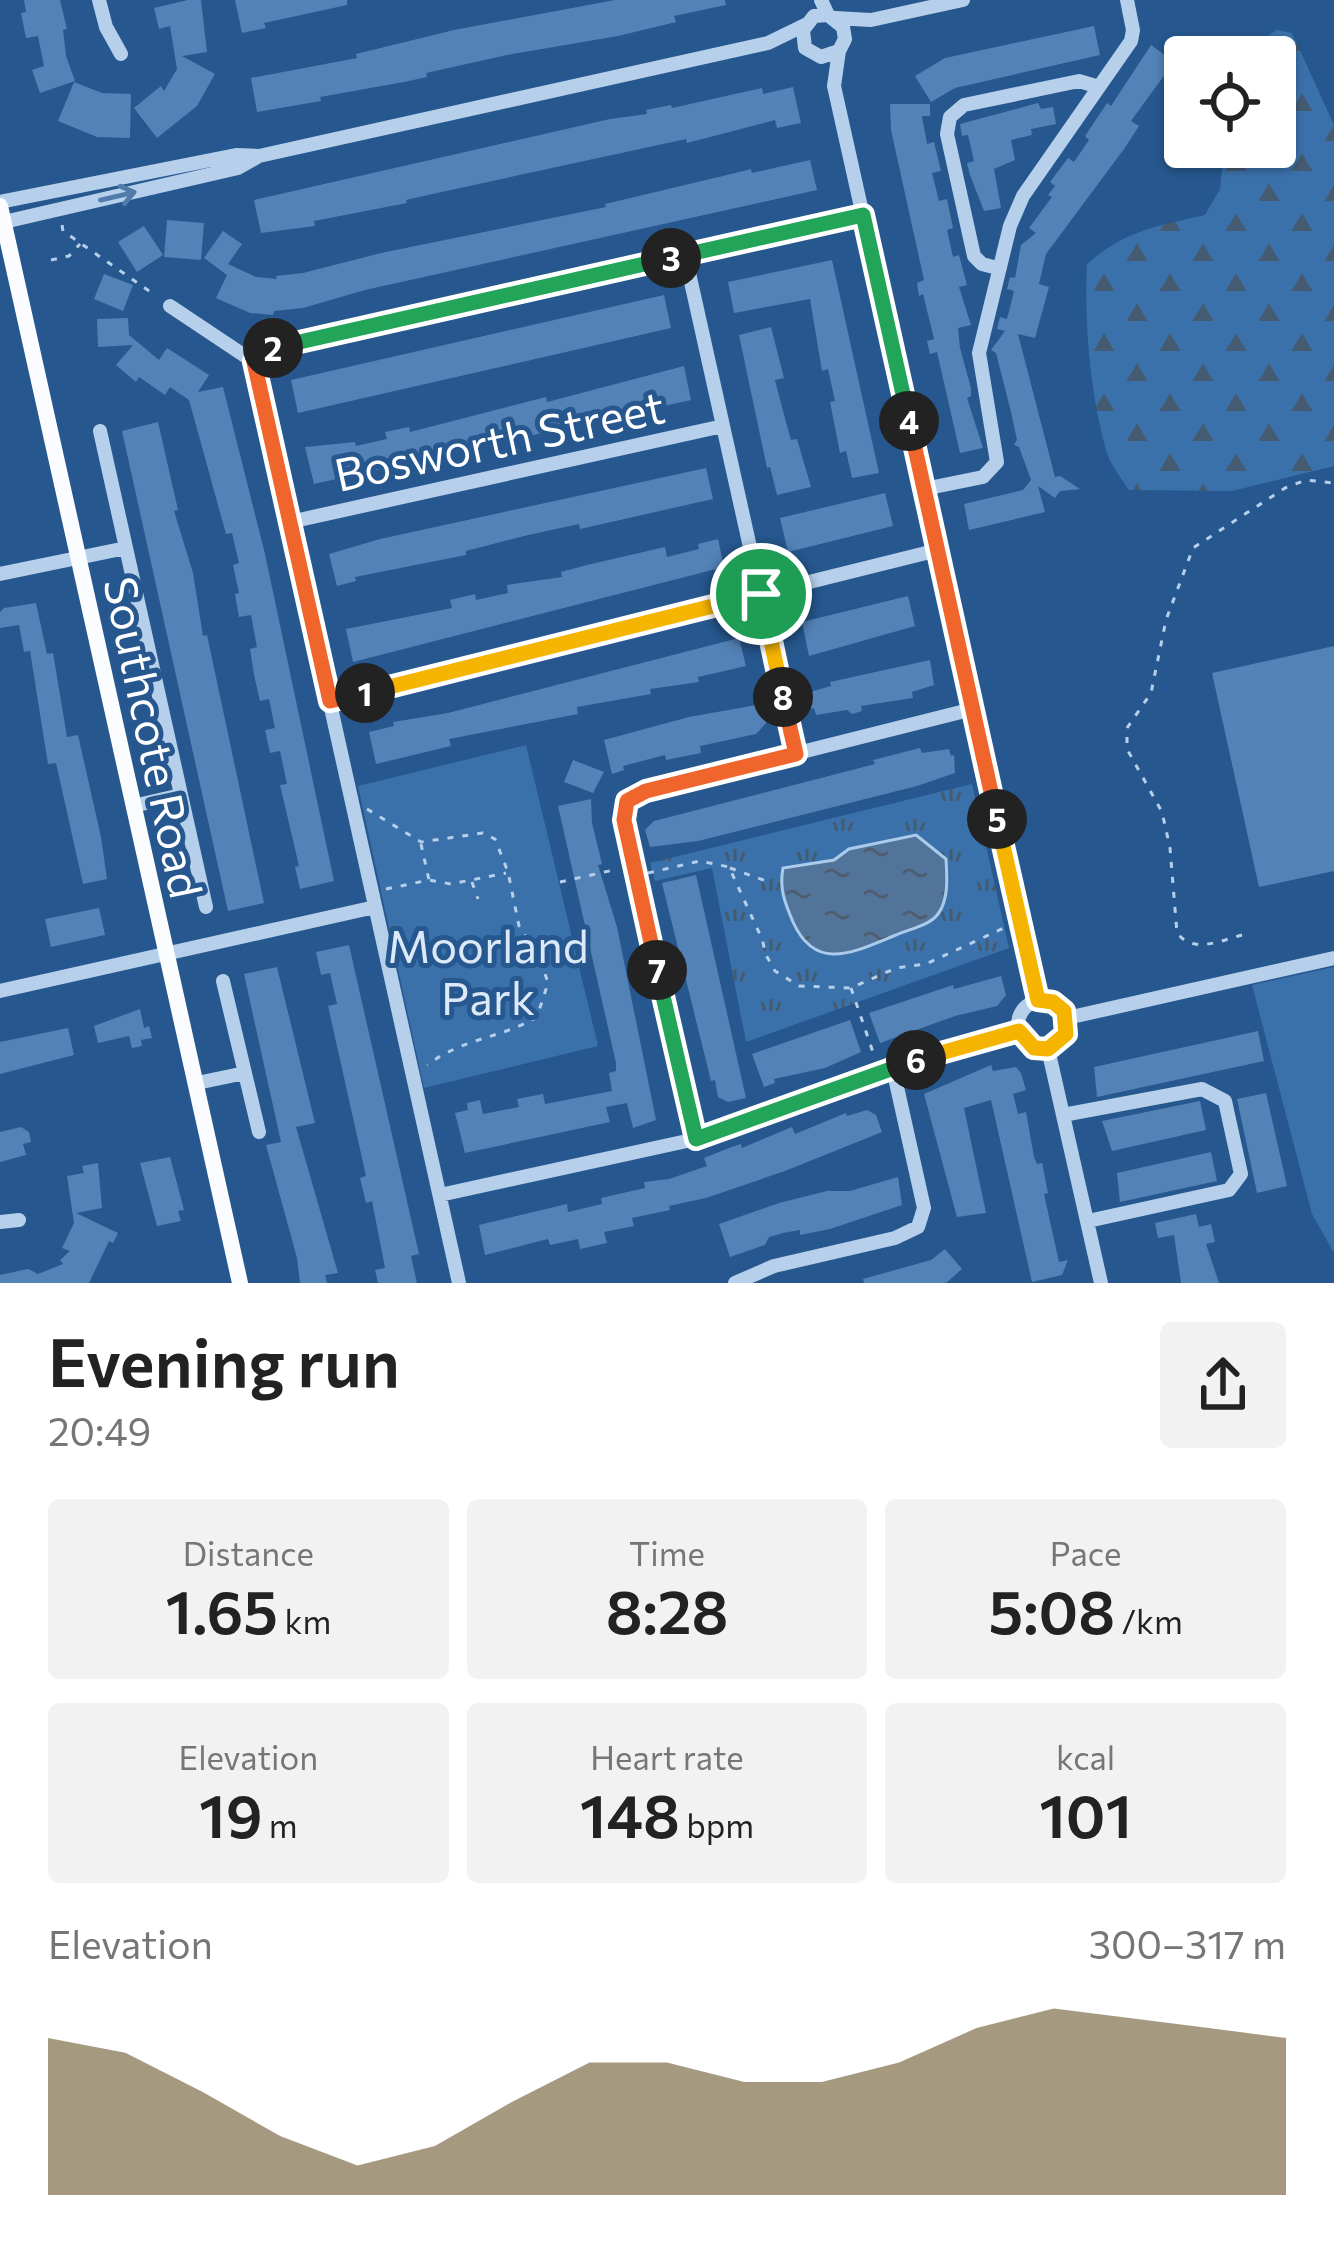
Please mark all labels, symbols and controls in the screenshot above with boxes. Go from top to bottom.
map controls [1164,36,1296,168]
button: locate [1164,36,1296,168]
one-way arrow [98,184,136,206]
pin: 3 [641,228,701,288]
text: 3 [661,237,681,278]
pin: 2 [243,318,303,378]
text: 2 [264,327,282,368]
street label: Bosworth Street [329,377,669,501]
pin: 4 [879,391,939,451]
text: 4 [899,400,919,441]
pin [710,543,812,645]
icon: arrive [728,561,794,627]
street label: Southcote Road [94,571,216,903]
pin: 1 [335,663,395,723]
pin: 8 [753,667,813,727]
text: 1 [358,672,372,713]
text: 8 [773,676,793,717]
pin: 5 [967,789,1027,849]
text: 5 [987,798,1007,839]
park label: Moorland Park [387,917,589,1024]
pin: 7 [627,940,687,1000]
text: 7 [648,949,666,990]
pin: 6 [886,1030,946,1090]
text: 6 [906,1039,926,1080]
text: Evening run [48,1320,400,1401]
button: share [1160,1322,1286,1448]
text: 20:49 [48,1406,151,1454]
text: Distance [183,1532,314,1573]
text: Time [629,1532,705,1573]
text: Pace [1050,1532,1122,1573]
text: 1.65 [165,1573,278,1646]
text: 8:28 [606,1573,728,1646]
text: 5:08 [989,1573,1115,1646]
text: km [278,1600,331,1641]
text: /km [1115,1600,1183,1641]
text: Elevation [179,1736,318,1777]
text: Heart rate [590,1736,744,1777]
text: kcal [1056,1736,1115,1777]
text: 19 [199,1777,263,1850]
text: 148 [580,1777,680,1850]
text: 101 [1039,1777,1132,1850]
text: m [263,1804,298,1845]
text: bpm [680,1804,754,1845]
text: Elevation [48,1919,213,1967]
text: 300–317 m [1089,1919,1286,1967]

